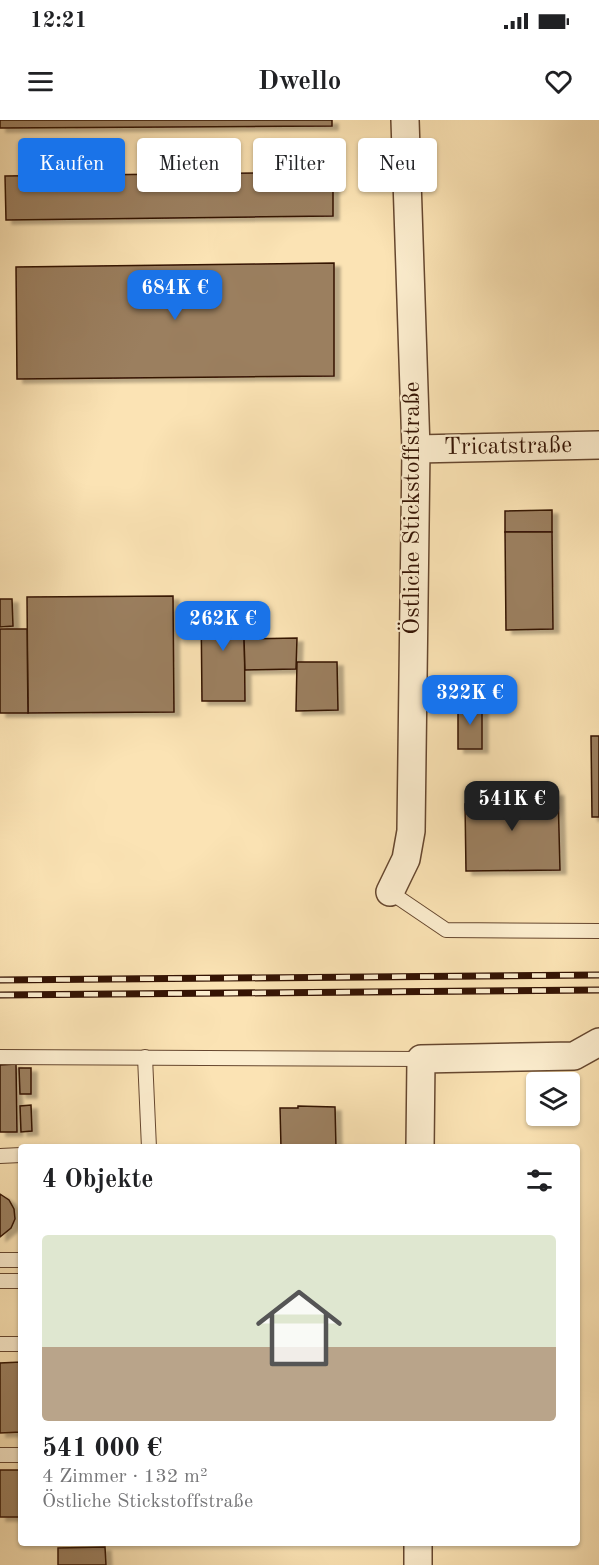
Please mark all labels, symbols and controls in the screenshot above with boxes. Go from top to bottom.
text: 12:21 [30,10,87,32]
icon: menu [24,65,57,98]
icon: heart [542,65,575,98]
text: Dwello [258,68,341,95]
chip: Kaufen [18,138,125,192]
chip: Mieten [137,138,241,192]
chip: Filter [253,138,346,192]
chip: Neu [358,138,437,192]
pin: 684K € [126,270,224,321]
text: 684K € [141,279,209,299]
street label: Östliche Stickstoffstraße [397,381,425,635]
street label: Tricatstraße [444,434,572,460]
pin: 262K € [174,601,272,652]
text: 262K € [189,610,257,630]
pin: 322K € [421,675,519,726]
text: 322K € [436,684,504,704]
pin: 541K € [463,781,561,832]
text: 541K € [478,790,546,810]
map controls [526,1072,580,1126]
button: layers [526,1072,580,1126]
icon: filters [523,1164,556,1197]
text: 4 Objekte [42,1167,154,1193]
icon: home [245,1274,353,1382]
text: 541 000 € [42,1436,162,1462]
text: 4 Zimmer · 132 m² [42,1467,207,1487]
text: Östliche Stickstoffstraße [42,1492,253,1512]

